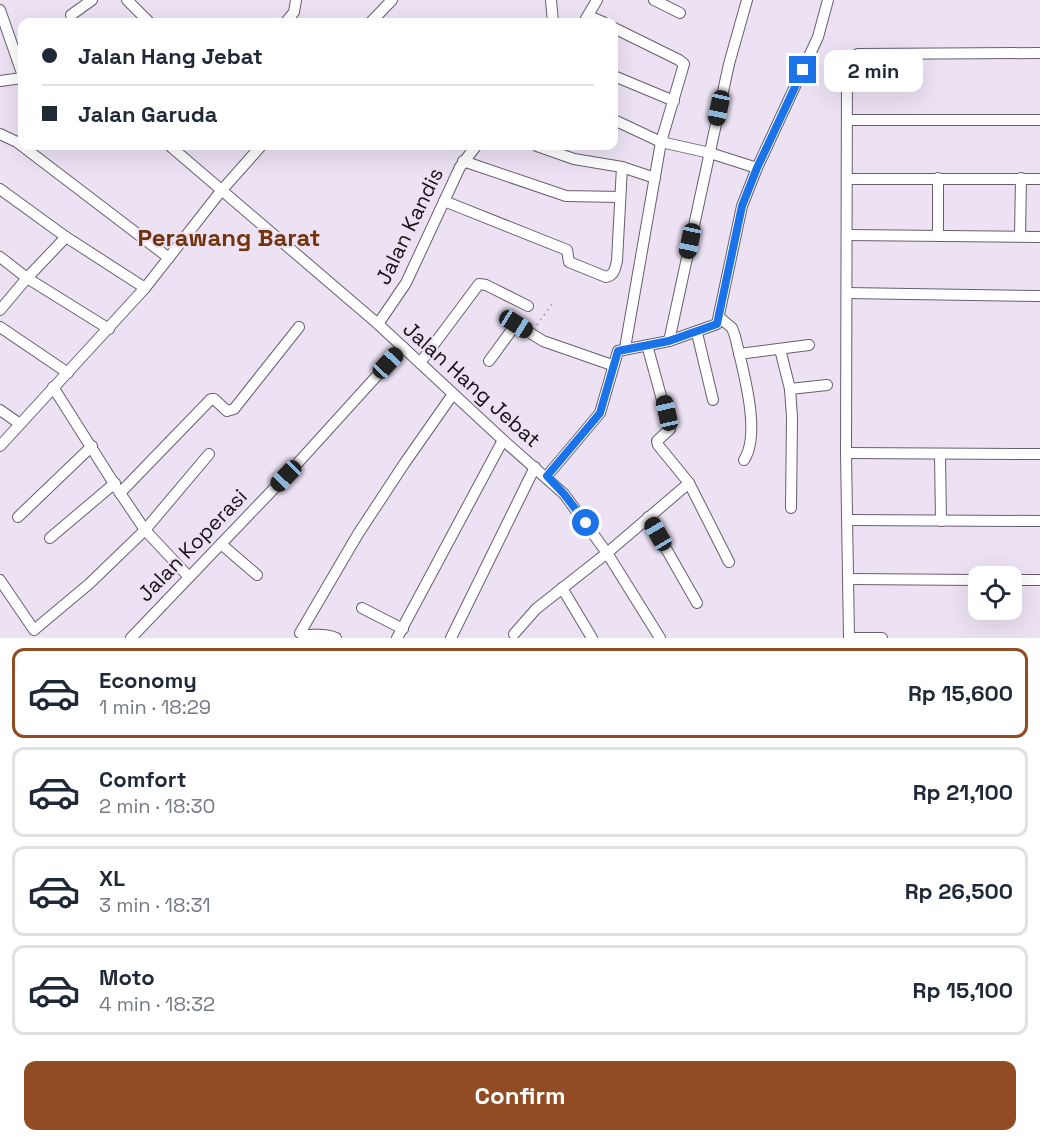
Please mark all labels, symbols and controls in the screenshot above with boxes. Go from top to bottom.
text: Jalan Hang Jebat [78,42,263,70]
callout: 2 min [824,49,923,91]
route end [789,56,816,83]
text: 2 min [848,58,899,84]
car [706,89,732,127]
text: Jalan Garuda [78,100,217,128]
street label: Jalan Kandis [369,163,449,289]
district label: Perawang Barat [138,222,320,253]
car [677,222,703,260]
car [496,307,536,341]
street label: Jalan Hang Jebat [398,315,546,453]
car [369,344,407,382]
car [654,393,680,433]
car [267,457,305,495]
street label: Jalan Koperasi [131,483,253,607]
route start [572,509,599,536]
car [641,514,675,554]
map controls [968,566,1022,620]
button: locate [968,566,1022,620]
icon: car [27,666,81,720]
text: Economy [99,666,197,694]
text: Rp 15,600 [908,679,1013,707]
text: 1 min · 18:29 [99,694,211,720]
icon: car [27,765,81,819]
text: Comfort [99,765,187,793]
text: Rp 21,100 [913,778,1013,806]
text: 2 min · 18:30 [99,793,215,819]
icon: car [27,864,81,918]
text: XL [99,864,125,892]
text: Rp 26,500 [905,877,1013,905]
text: 3 min · 18:31 [99,892,211,918]
icon: car [27,963,81,1017]
text: Moto [99,963,155,991]
text: Rp 15,100 [913,976,1013,1004]
text: 4 min · 18:32 [99,991,215,1017]
button: Confirm [24,1061,1016,1130]

